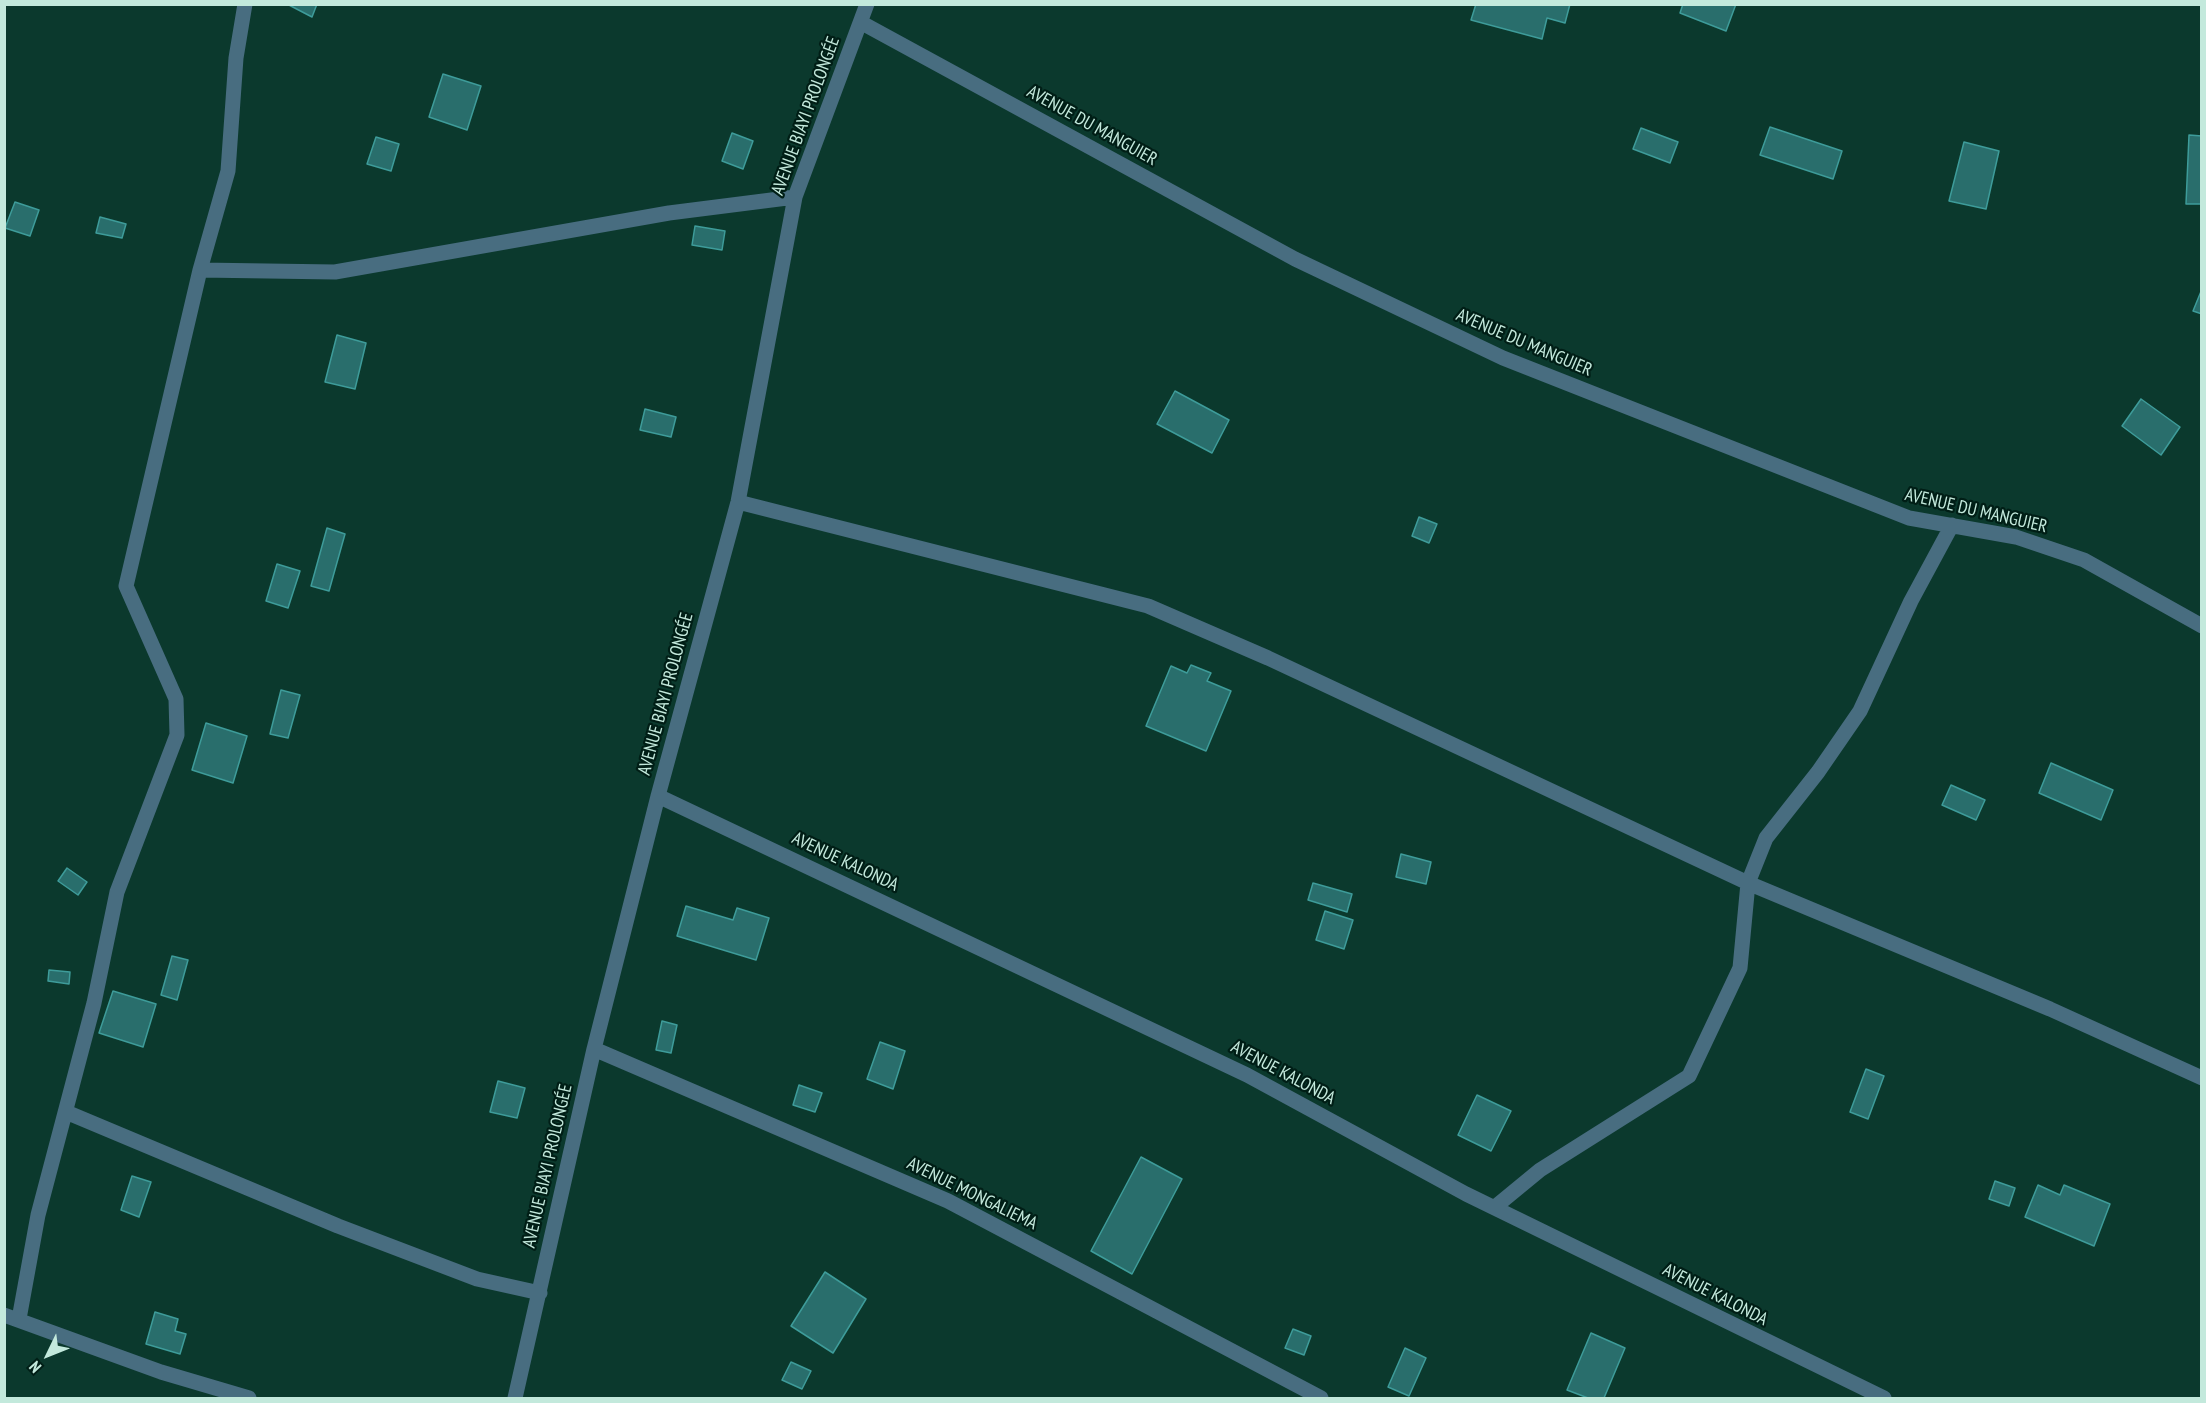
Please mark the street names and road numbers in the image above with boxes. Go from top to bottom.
street label: AVENUE BIAYI PROLONGÉE [767,34,845,198]
street label: AVENUE DU MANGUIER [1023,81,1161,171]
street label: AVENUE DU MANGUIER [1453,305,1595,381]
street label: AVENUE DU MANGUIER [1903,484,2049,538]
street label: AVENUE BIAYI PROLONGÉE [634,610,698,778]
street label: AVENUE KALONDA [788,828,902,896]
street label: AVENUE KALONDA [1227,1036,1339,1110]
street label: AVENUE BIAYI PROLONGÉE [519,1082,577,1250]
street label: AVENUE MONGALIEMA [903,1153,1041,1235]
street label: AVENUE KALONDA [1659,1259,1771,1331]

